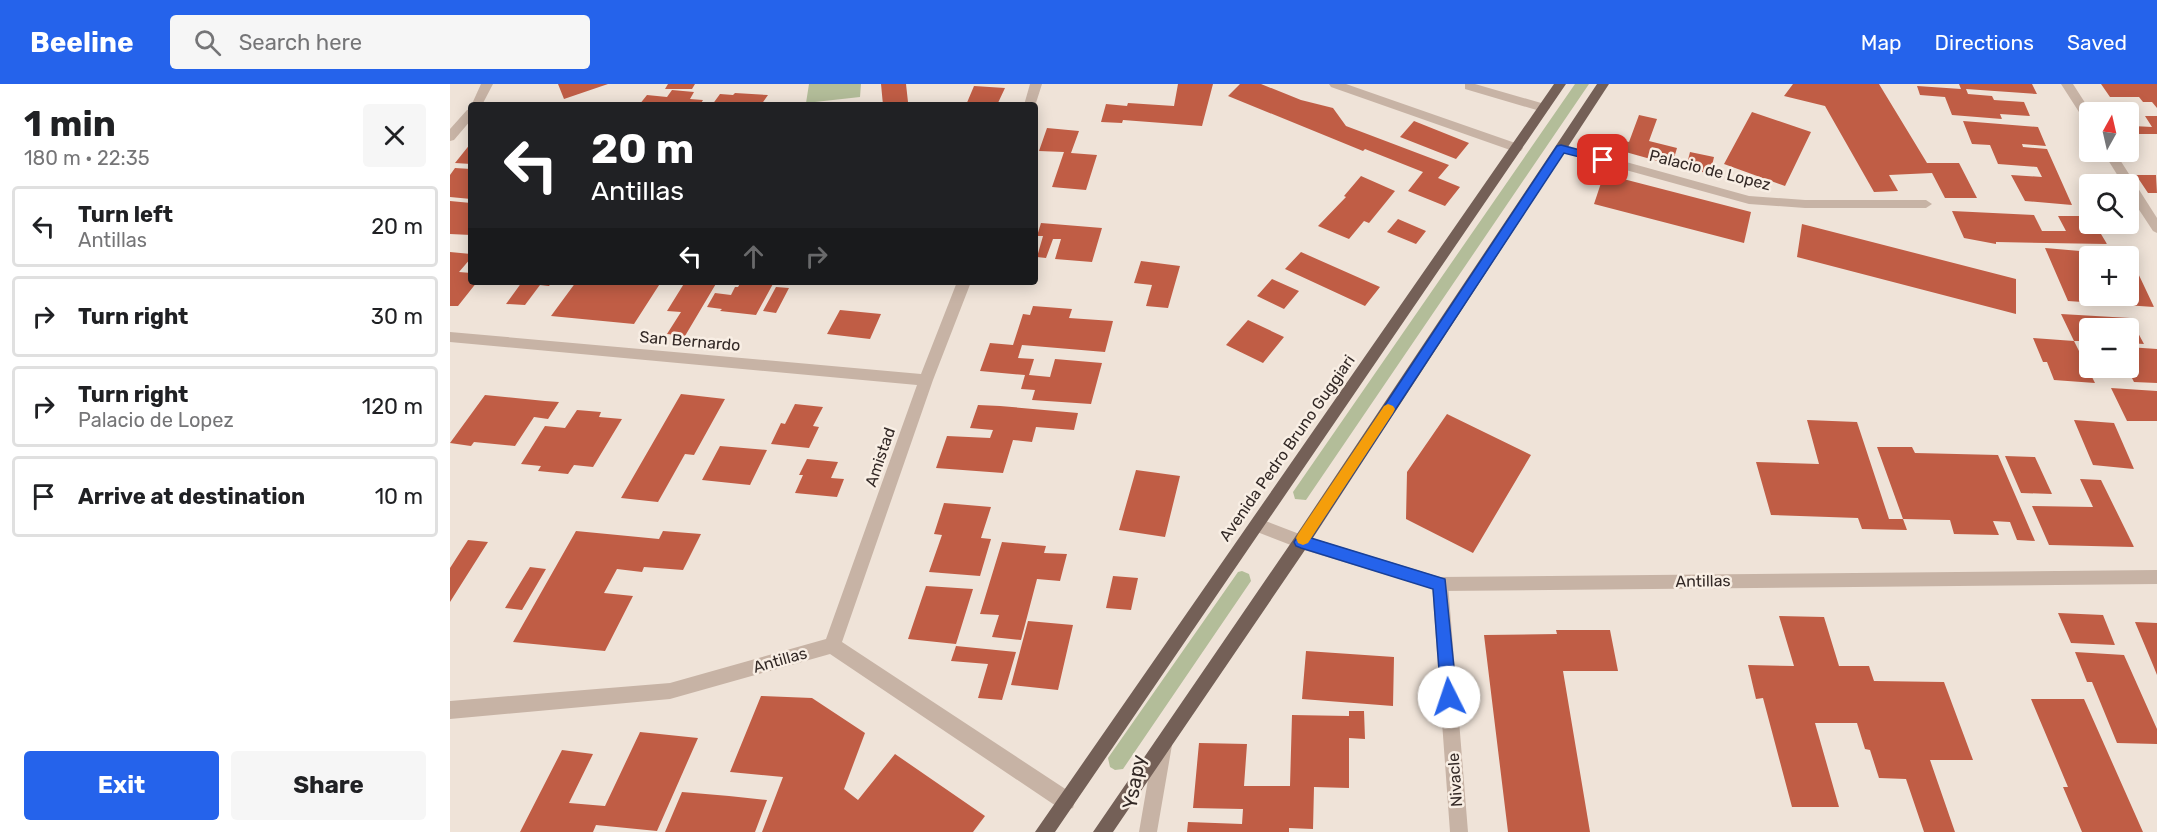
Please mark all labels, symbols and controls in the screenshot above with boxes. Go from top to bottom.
search box [170,15,590,69]
text: Beeline [30,26,134,59]
icon: search [191,26,224,59]
text: Search here [239,29,362,56]
text: Map [1861,30,1902,55]
text: Directions [1935,30,2034,55]
text: Saved [2067,30,2127,55]
text: 1 min [24,102,116,145]
north arrow [2079,102,2139,162]
map controls [2079,102,2139,378]
button: close [363,104,426,167]
text: 20 m [591,124,694,174]
icon: left [492,126,570,204]
pin [1577,134,1628,185]
icon: arrive [1586,143,1619,176]
text: 180 m · 22:35 [24,146,150,170]
street label: Palacio de Lopez [1647,146,1773,194]
button: search [2079,174,2139,234]
text: Antillas [591,175,684,207]
text: Turn left [78,201,173,228]
icon: left [27,210,60,243]
text: 20 m [371,213,423,240]
text: Antillas [78,228,147,252]
icon: left [674,240,707,273]
icon: ahead [737,240,770,273]
icon: right [800,240,833,273]
button: + [2079,246,2139,306]
icon: right [27,300,60,333]
text: Turn right [78,303,188,330]
text: 30 m [371,303,423,330]
button: − [2079,318,2139,378]
street label: San Bernardo [639,327,741,355]
street label: Avenida Pedro Bruno Guggiari [1215,351,1359,545]
text: Turn right [78,381,188,408]
icon: right [27,390,60,423]
text: 120 m [362,393,423,420]
text: Palacio de Lopez [78,408,234,432]
street label: Amistad [861,425,899,489]
icon: arrive [27,480,60,513]
text: Arrive at destination [78,483,305,510]
text: 10 m [375,483,423,510]
street label: Antillas [1675,571,1731,591]
street label: Antillas [751,643,809,677]
position arrow [1417,665,1481,729]
button: Exit [24,751,219,820]
button: Share [231,751,426,820]
street label: Nivacle [1444,752,1466,808]
street label: Ysapy [1117,753,1151,811]

